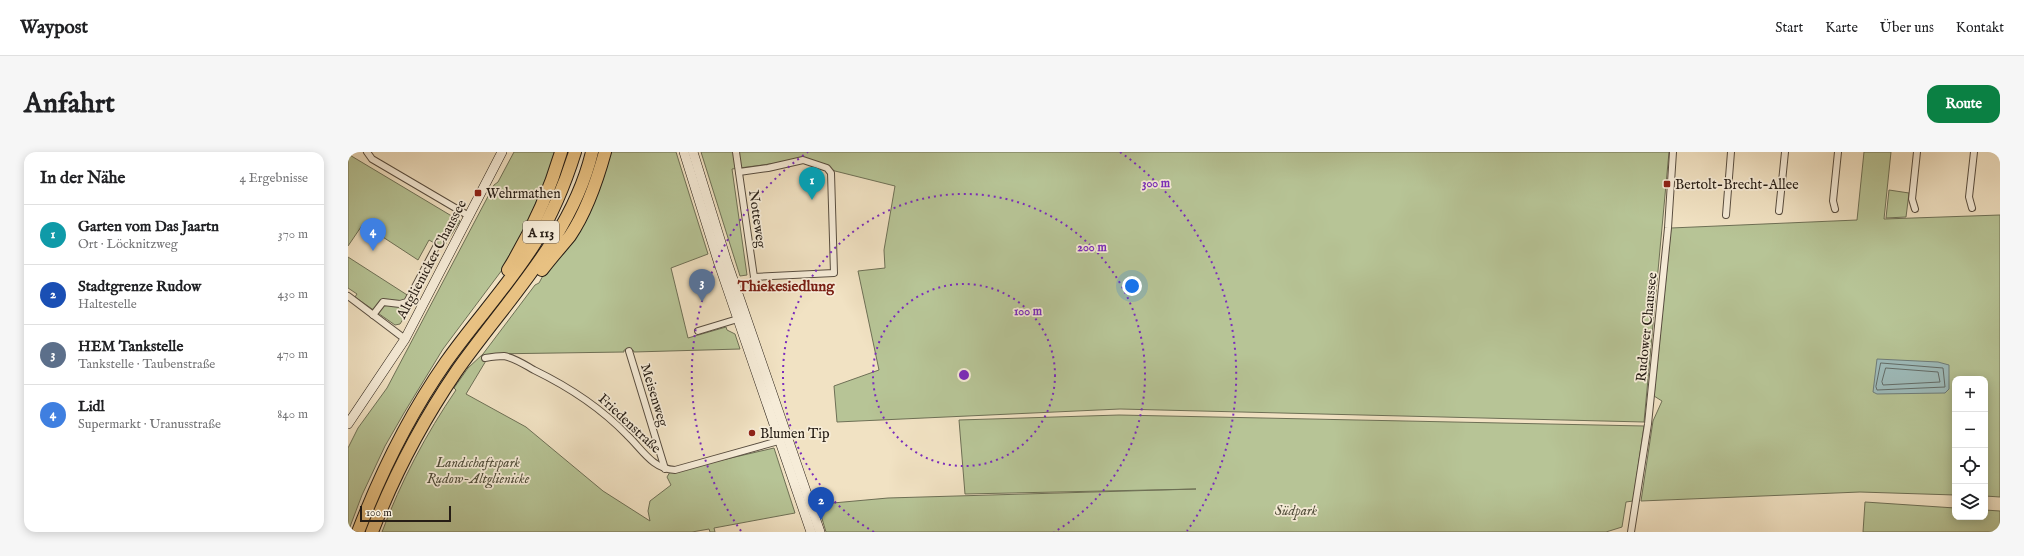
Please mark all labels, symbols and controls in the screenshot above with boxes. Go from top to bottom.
text: Waypost [20,16,88,40]
text: Start [1775,19,1803,37]
text: Karte [1825,19,1858,37]
text: Über uns [1880,19,1934,37]
text: Kontakt [1956,19,2004,37]
button: Route [1927,85,2000,123]
text: Anfahrt [24,87,115,122]
pin: 1 [799,167,825,200]
text: In der Nähe [40,168,125,189]
text: 4 Ergebnisse [240,170,308,187]
text: 300 m [1142,176,1171,191]
place label: Bertolt-Brecht-Allee [1675,176,1799,194]
marker: Bertolt-Brecht-Allee [1662,179,1672,189]
place label: Wehrmathen [486,185,561,203]
marker: Wehrmathen [473,188,483,198]
street label: Notteweg [744,189,770,250]
street label: Altglienicker Chaussee [392,196,471,323]
text: Garten vom Das Jaartn [78,217,219,236]
pin: 4 [360,218,386,251]
road number: A 113 [523,221,559,243]
text: 1 [51,226,55,243]
text: 370 m [278,226,308,243]
text: Ort · Löcknitzweg [78,236,178,253]
text: 200 m [1077,240,1107,255]
pin: 3 [689,269,715,302]
street label: Rudower Chaussee [1632,271,1662,383]
your location [1122,276,1142,296]
text: Stadtgrenze Rudow [78,277,201,296]
district label: Thiekesiedlung [737,277,835,296]
text: 2 [50,286,56,303]
text: 430 m [278,286,308,303]
text: Haltestelle [78,296,137,313]
text: 100 m [1014,304,1043,319]
text: HEM Tankstelle [78,337,183,356]
text: 3 [51,346,55,363]
text: 470 m [277,346,308,363]
text: Tankstelle · Taubenstraße [78,356,215,373]
street label: Meisenweg [636,362,672,429]
centre of rings [957,368,971,382]
map controls [1952,376,1988,520]
button: + [1952,376,1988,412]
street label: Friedenstraße [594,390,665,458]
text: Lidl [78,397,105,416]
text: 4 [50,406,56,423]
text: 840 m [277,406,308,423]
button: − [1952,412,1988,448]
text: Supermarkt · Uranusstraße [78,416,221,433]
place label: Blumen Tip [760,425,830,443]
marker: Blumen Tip [747,428,757,438]
button: locate [1952,448,1988,484]
park label: Landschaftspark Rudow-Altglienicke [427,454,530,489]
button: layers [1952,484,1988,520]
pin: 2 [808,487,834,520]
park label: Südpark [1275,502,1318,520]
scale bar [360,504,451,523]
text: 100 m [366,506,392,520]

